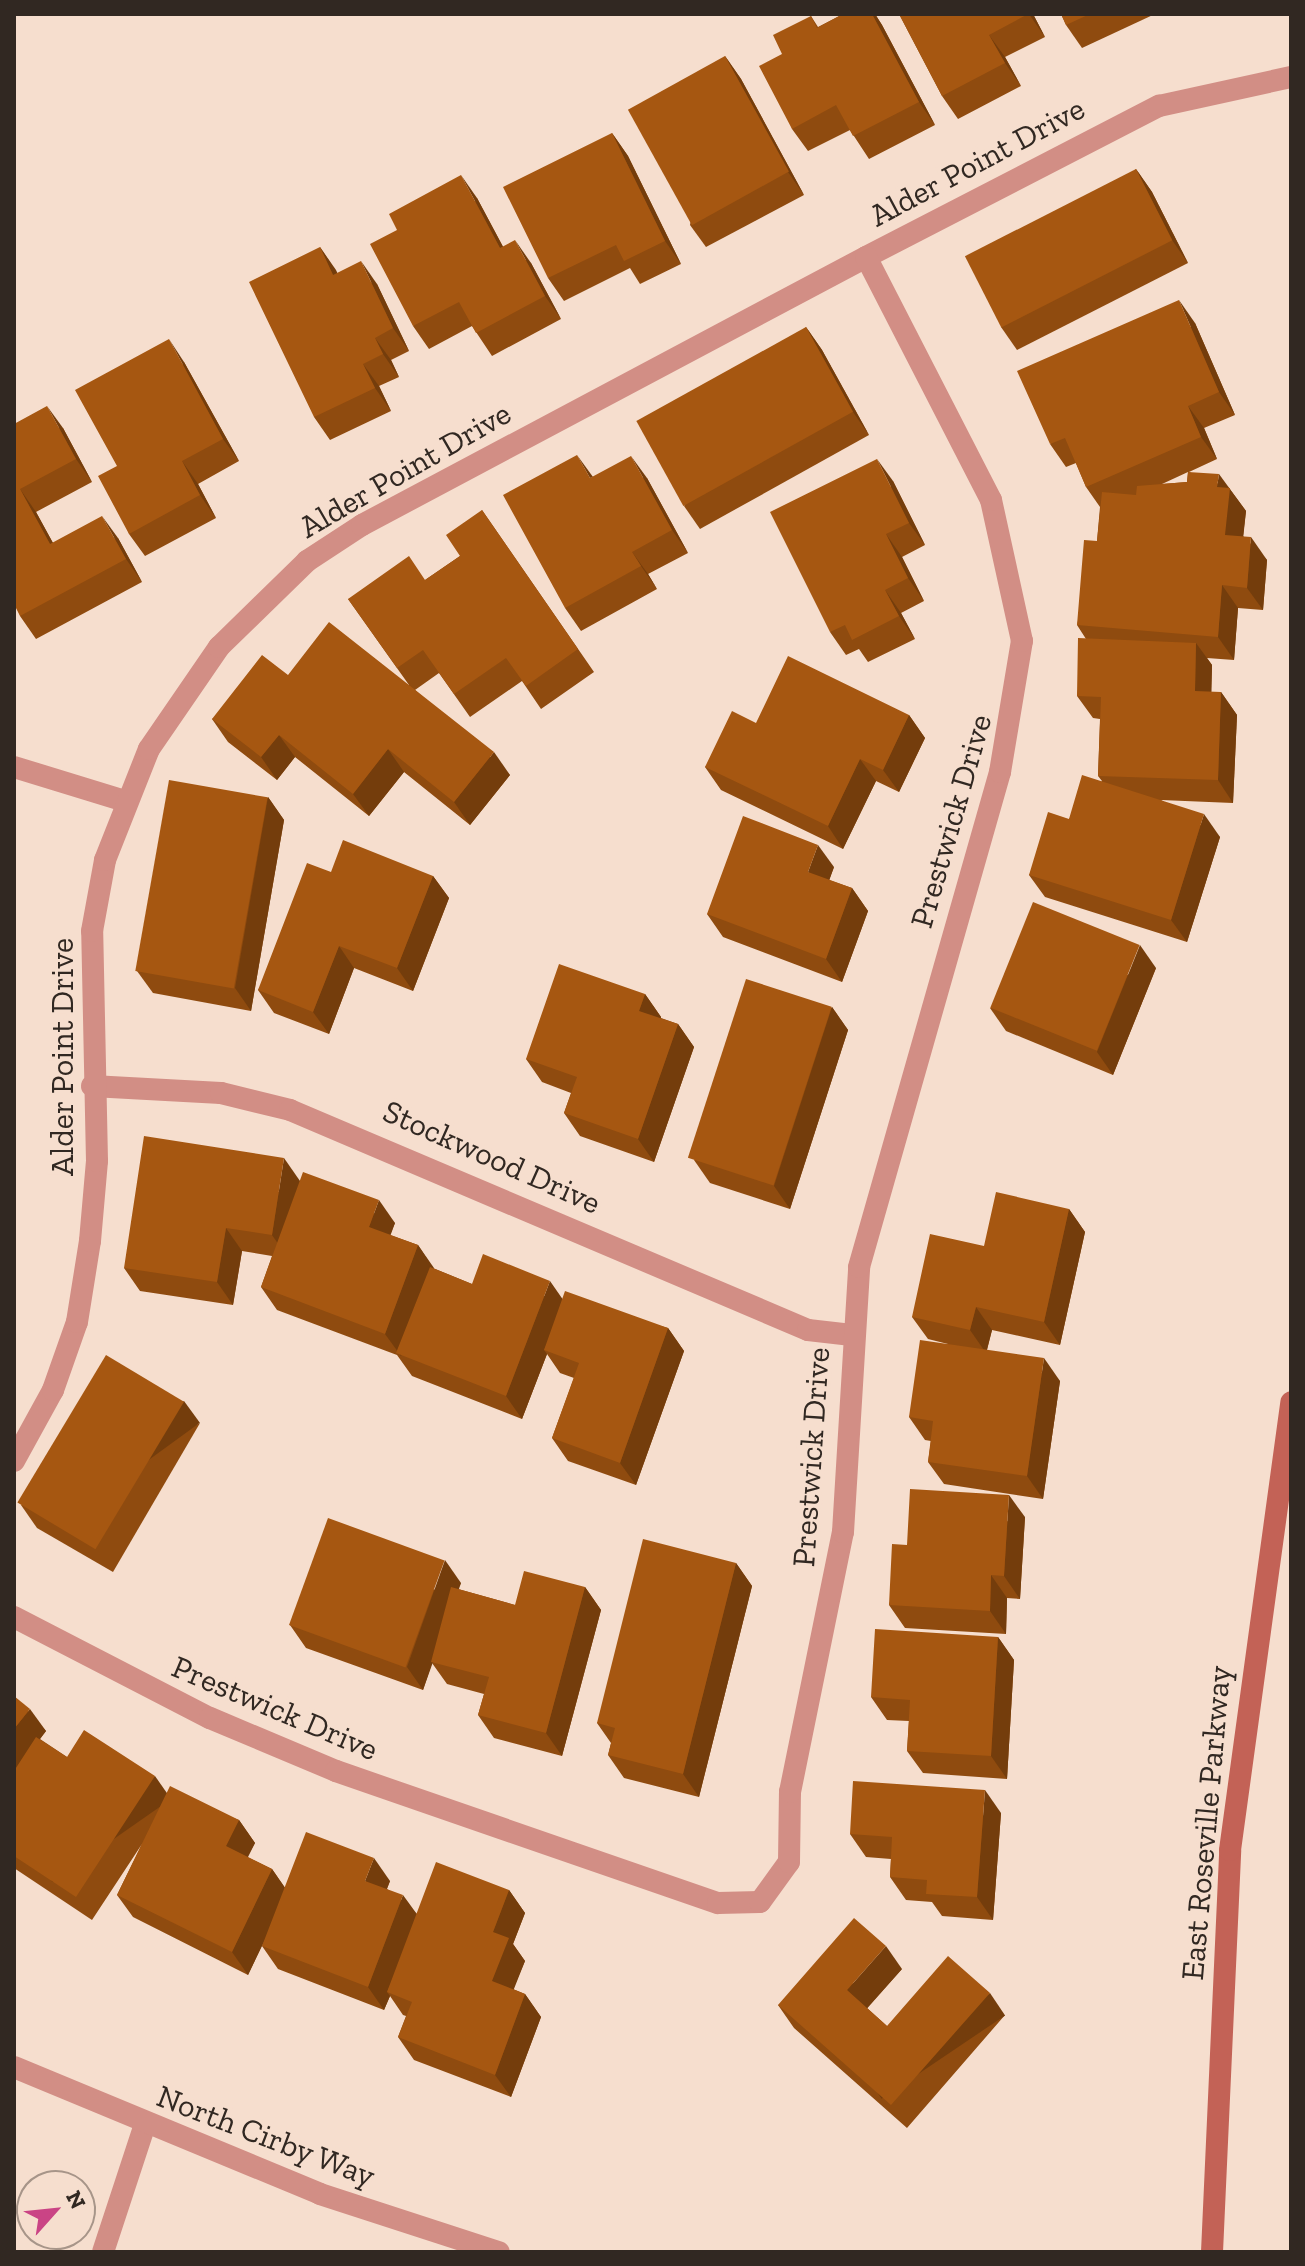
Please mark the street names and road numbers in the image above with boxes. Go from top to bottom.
street label: Alder Point Drive [863,89,1091,235]
street label: Alder Point Drive [292,394,518,546]
street label: Prestwick Drive [902,710,1000,932]
street label: Alder Point Drive [43,938,81,1176]
street label: Stockwood Drive [377,1092,607,1222]
street label: Prestwick Drive [784,1346,838,1568]
street label: Prestwick Drive [166,1647,384,1769]
street label: East Roseville Parkway [1173,1664,1239,1982]
street label: North Cirby Way [151,2076,381,2196]

